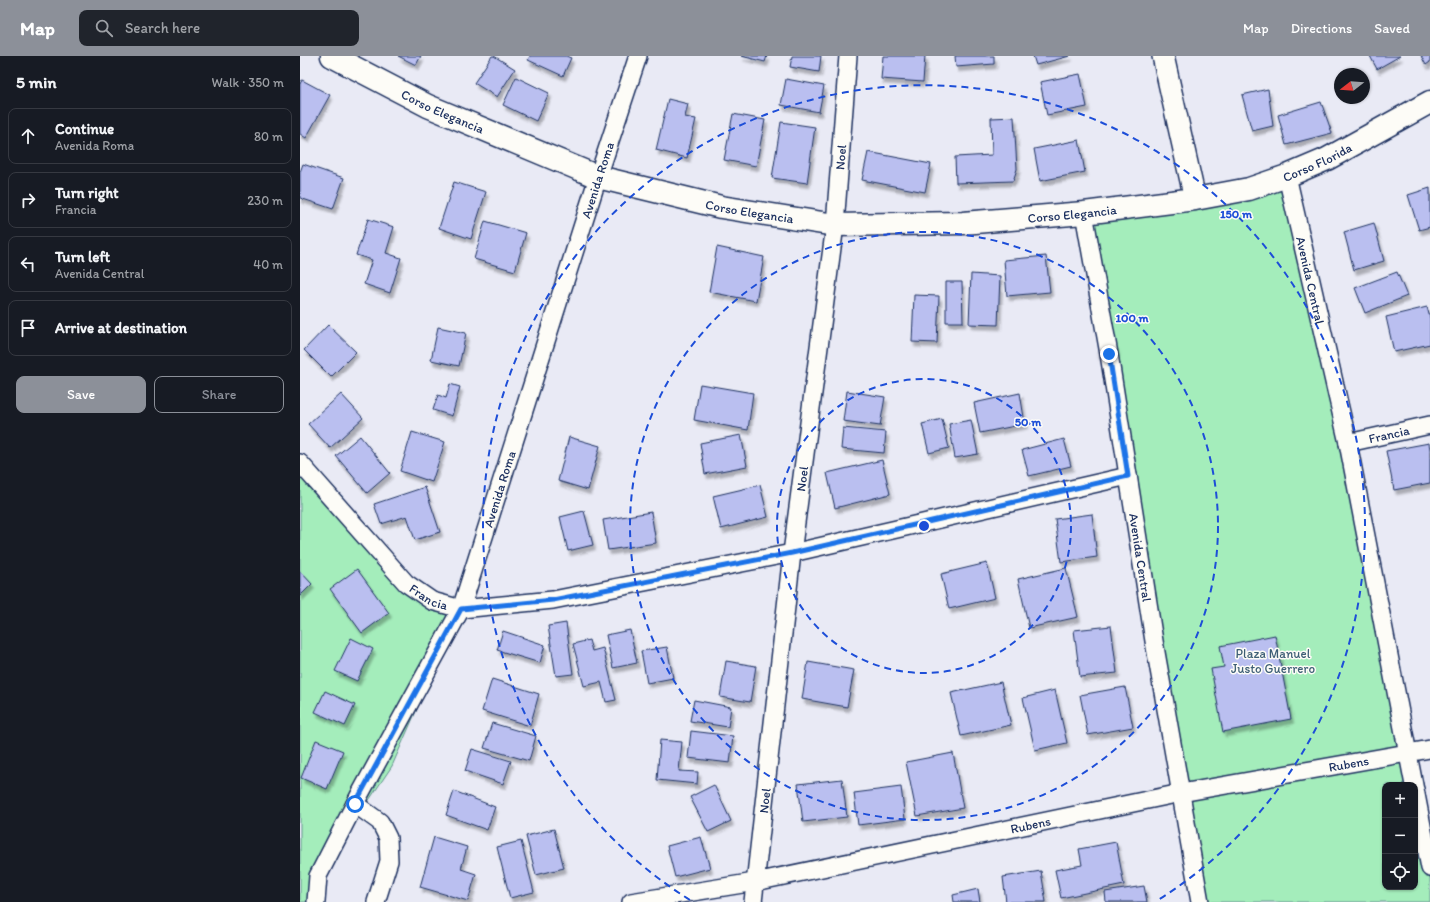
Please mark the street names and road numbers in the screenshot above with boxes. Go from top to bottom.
street label: Corso Elegancia [399,86,487,137]
street label: Avenida Roma [578,140,617,220]
street label: Corso Florida [1280,140,1355,185]
street label: Noel [832,144,849,170]
street label: Corso Elegancia [704,196,795,226]
street label: Corso Elegancia [1027,202,1118,226]
street label: Avenida Central [1293,235,1328,326]
street label: Francia [1367,423,1411,446]
street label: Avenida Roma [480,448,519,529]
street label: Noel [793,465,811,492]
street label: Avenida Central [1126,512,1155,603]
street label: Francia [406,581,450,613]
street label: Rubens [1327,753,1370,775]
street label: Noel [756,787,774,814]
street label: Rubens [1009,813,1052,836]

